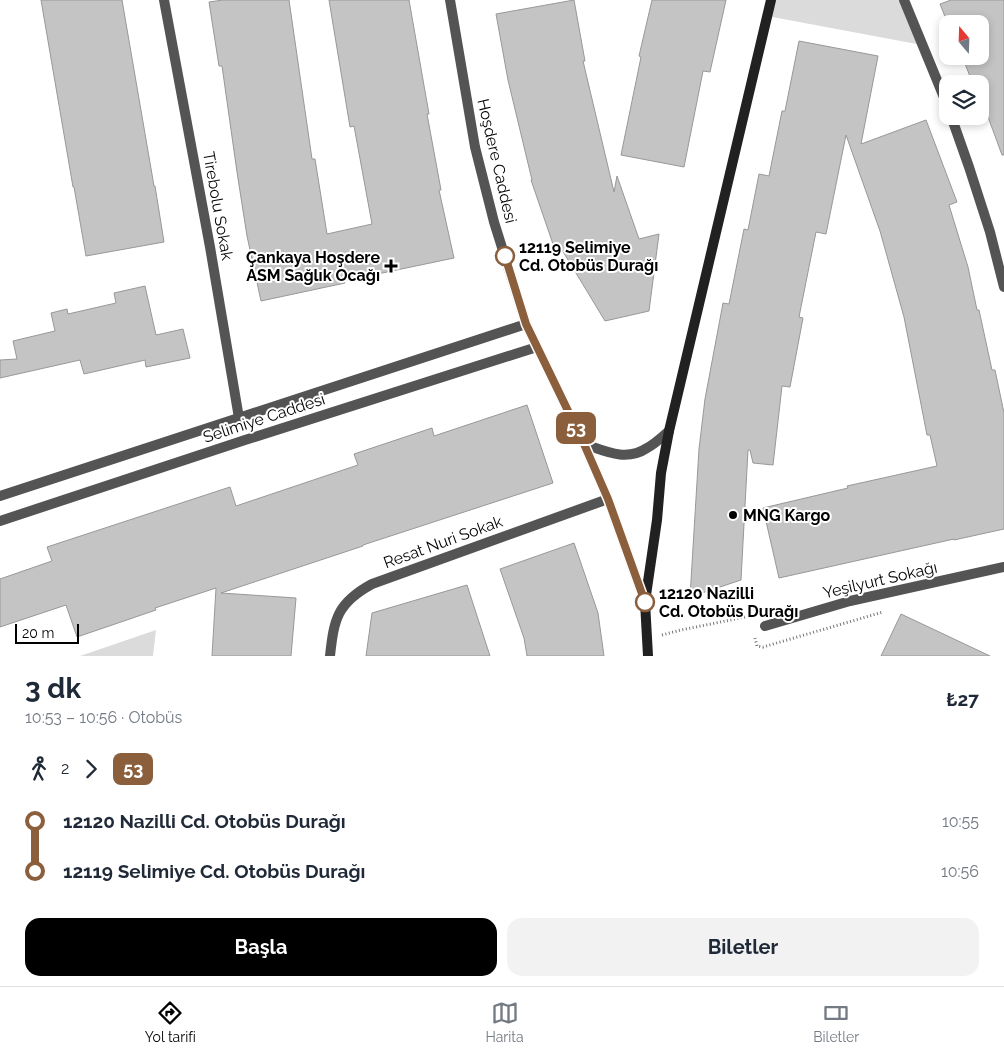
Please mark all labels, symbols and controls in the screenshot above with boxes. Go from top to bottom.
north arrow [939,15,989,65]
map controls [939,15,989,125]
button: layers [939,75,989,125]
street label: Hoşdere Caddesi [473,97,521,225]
street label: Tirebolu Sokak [199,150,237,262]
place label: 12119 Selimiye Cd. Otobüs Durağı [519,238,658,275]
marker: 12119 Selimiye Cd. Otobüs Durağı [495,246,515,266]
place label: Çankaya Hoşdere ASM Sağlık Ocağı [246,248,380,285]
marker: Çankaya Hoşdere ASM Sağlık Ocağı [384,259,398,273]
street label: Selimiye Caddesi [201,389,327,447]
line badge: 53 [554,412,598,444]
text: 53 [566,417,586,438]
place label: MNG Kargo [743,506,831,525]
marker: MNG Kargo [727,509,739,521]
street label: Resat Nuri Sokak [381,511,506,572]
street label: Yeşilyurt Sokağı [821,558,939,602]
place label: 12120 Nazilli Cd. Otobüs Durağı [659,584,798,621]
marker: 12120 Nazilli Cd. Otobüs Durağı [635,592,655,612]
scale bar [15,621,79,644]
text: 20 m [22,625,54,641]
text: 3 dk [25,672,81,705]
text: ₺27 [946,688,979,710]
text: 10:53 – 10:56 · Otobüs [25,708,182,727]
icon: walk [25,755,53,783]
icon: forward [77,755,105,783]
text: 53 [123,758,143,779]
text: 2 [61,759,69,778]
text: 12120 Nazilli Cd. Otobüs Durağı [63,810,346,832]
text: 10:55 [942,812,979,831]
text: 12119 Selimiye Cd. Otobüs Durağı [63,860,365,882]
text: 10:56 [941,862,979,881]
button: Başla [25,918,497,976]
button: Biletler [507,918,979,976]
tab: Yol tarifi [145,999,196,1045]
tab: Harita [485,999,524,1045]
tab: Biletler [813,999,859,1045]

